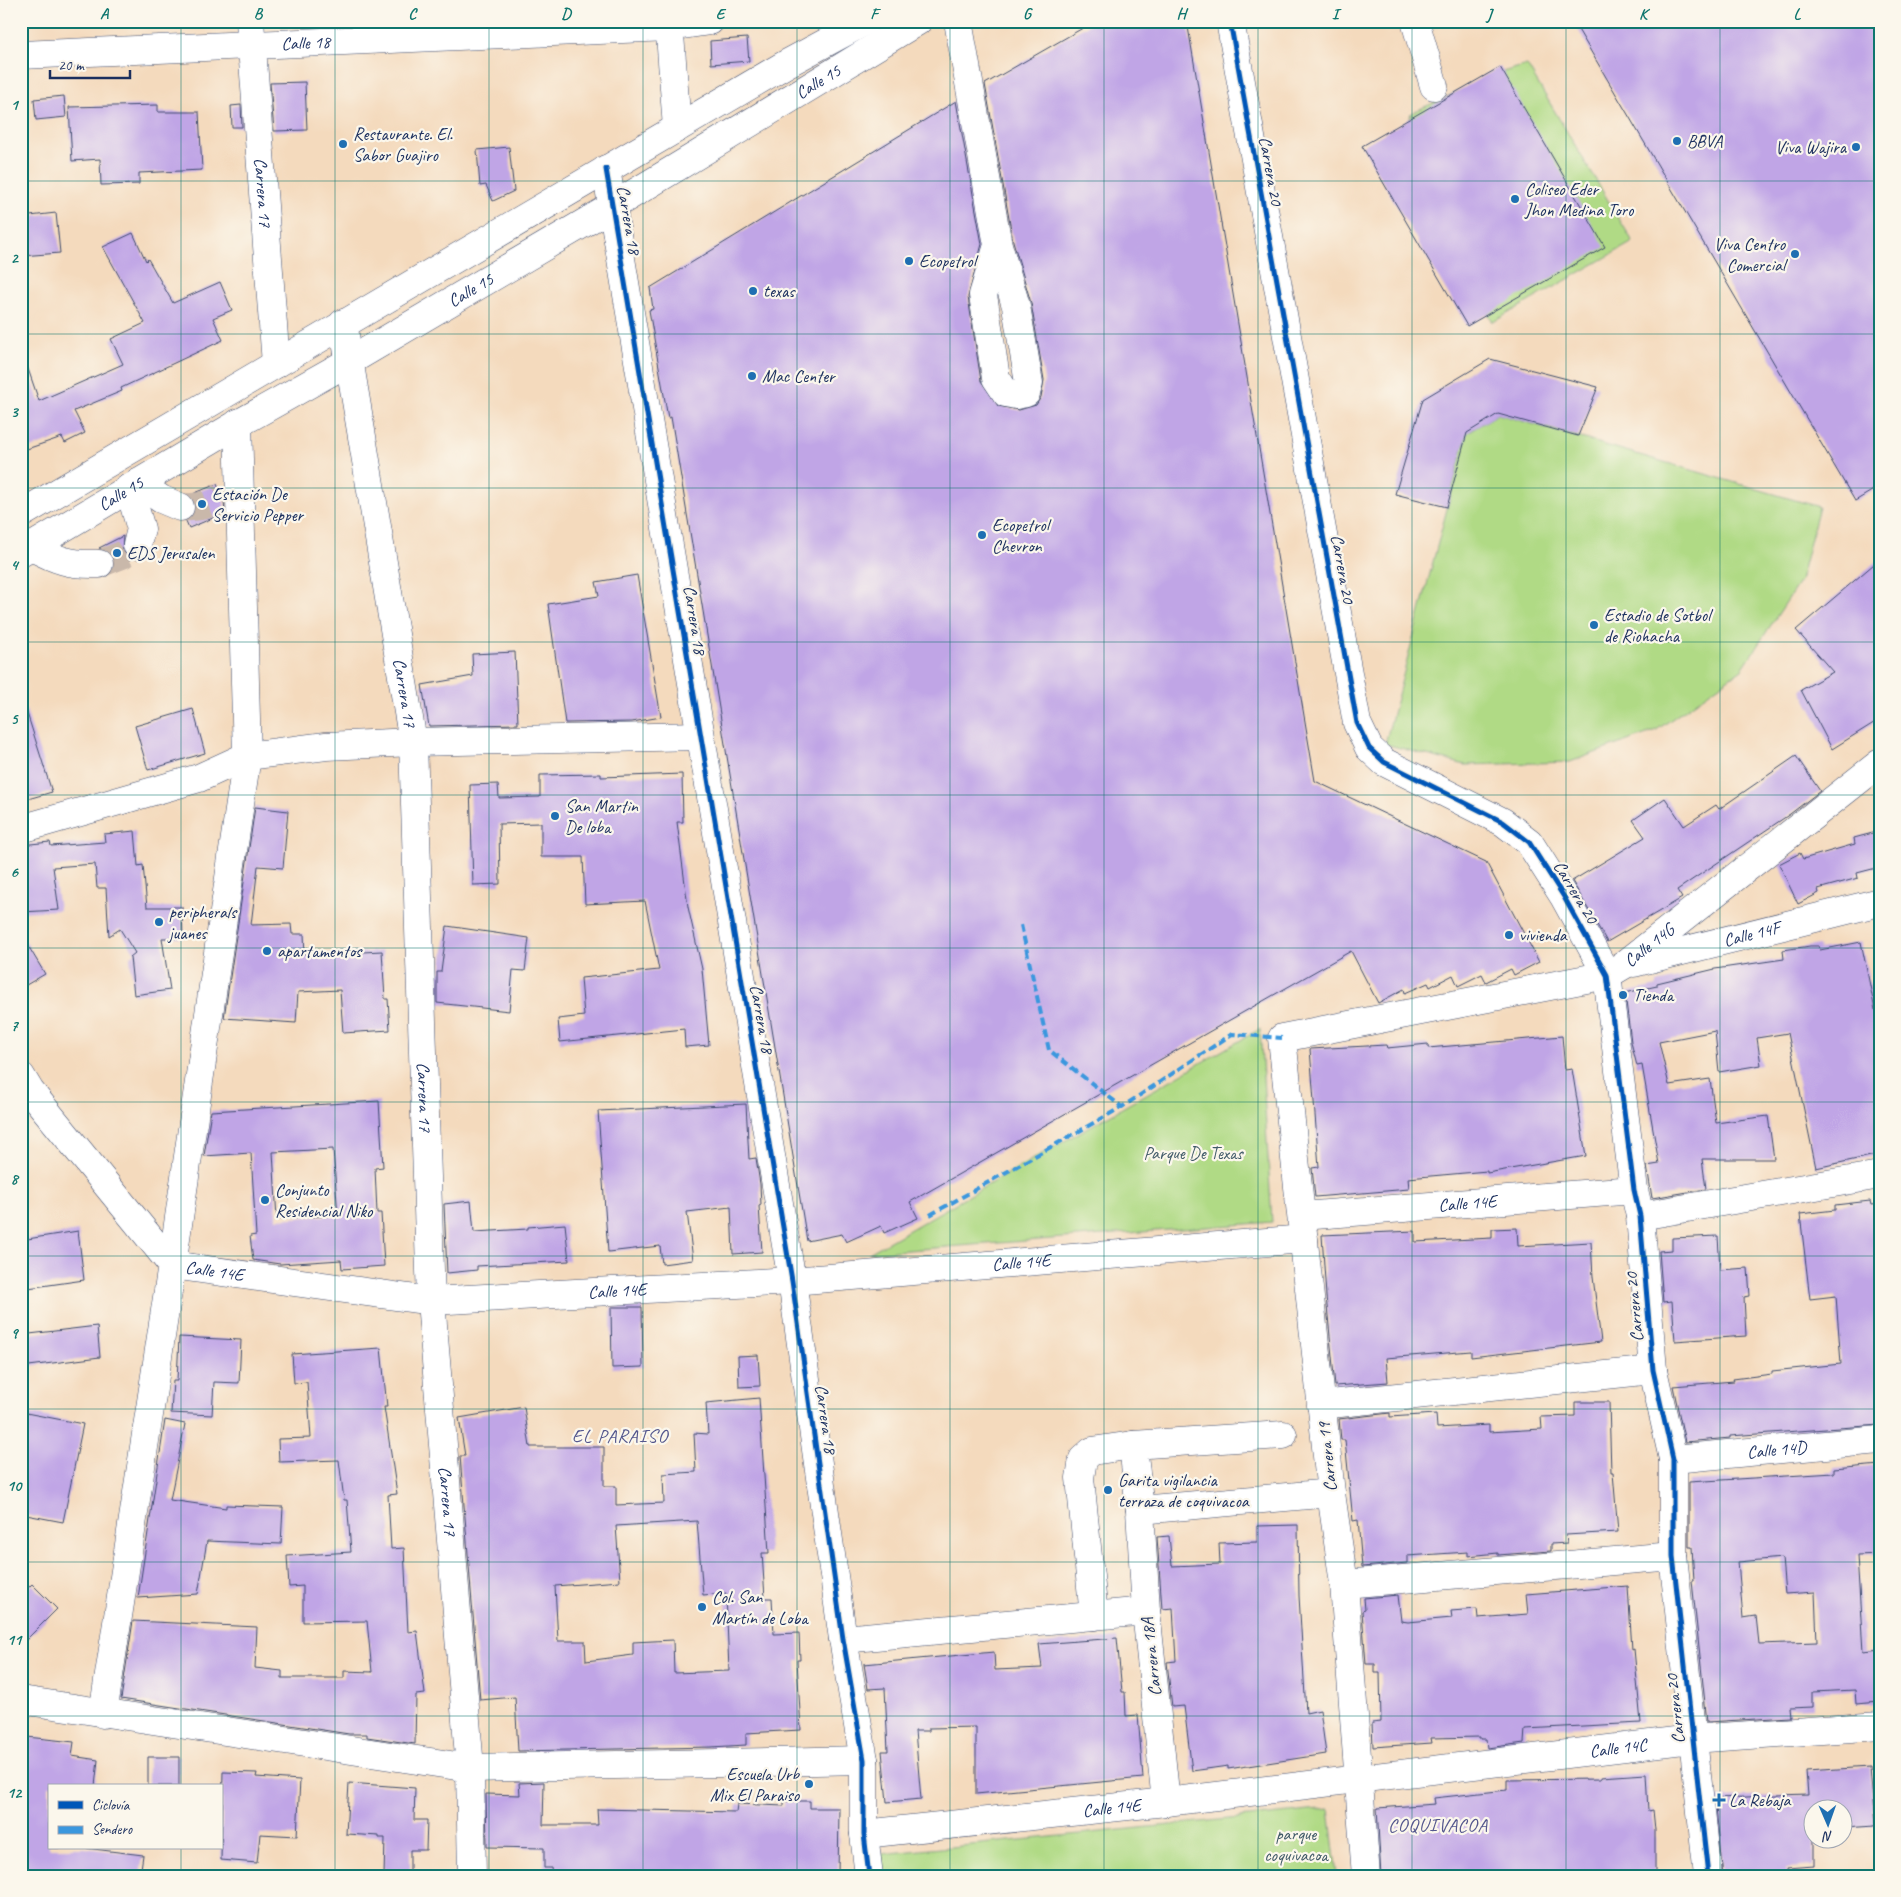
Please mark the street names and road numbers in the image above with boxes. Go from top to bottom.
street label: Calle 18 [281,31,333,55]
street label: Calle 15 [791,59,845,104]
street label: Carrera 20 [1254,135,1288,209]
street label: Carrera 17 [249,157,277,229]
street label: Carrera 18 [612,184,646,258]
street label: Calle 15 [444,268,498,312]
street label: Calle 15 [94,471,148,516]
street label: Carrera 20 [1326,533,1360,607]
street label: Carrera 18 [679,584,712,658]
street label: Carrera 17 [388,657,422,730]
street label: Carrera 20 [1549,857,1604,929]
street label: Calle 14F [1721,915,1785,951]
street label: Calle 14G [1620,917,1680,972]
street label: Carrera 18 [745,983,779,1057]
street label: Carrera 17 [412,1062,437,1133]
street label: Calle 14E [1438,1190,1500,1216]
street label: Calle 14E [991,1249,1054,1276]
street label: Calle 14E [184,1256,247,1286]
street label: Carrera 20 [1620,1269,1648,1343]
street label: Calle 14E [587,1278,649,1303]
street label: Carrera 18 [810,1383,842,1457]
street label: Carrera 19 [1312,1419,1342,1493]
street label: Calle 14D [1746,1436,1809,1463]
street label: Carrera 17 [434,1466,462,1538]
street label: Carrera 18A [1136,1616,1166,1697]
street label: Carrera 20 [1660,1671,1690,1745]
street label: Calle 14C [1588,1733,1650,1762]
street label: Calle 14E [1081,1793,1144,1822]

